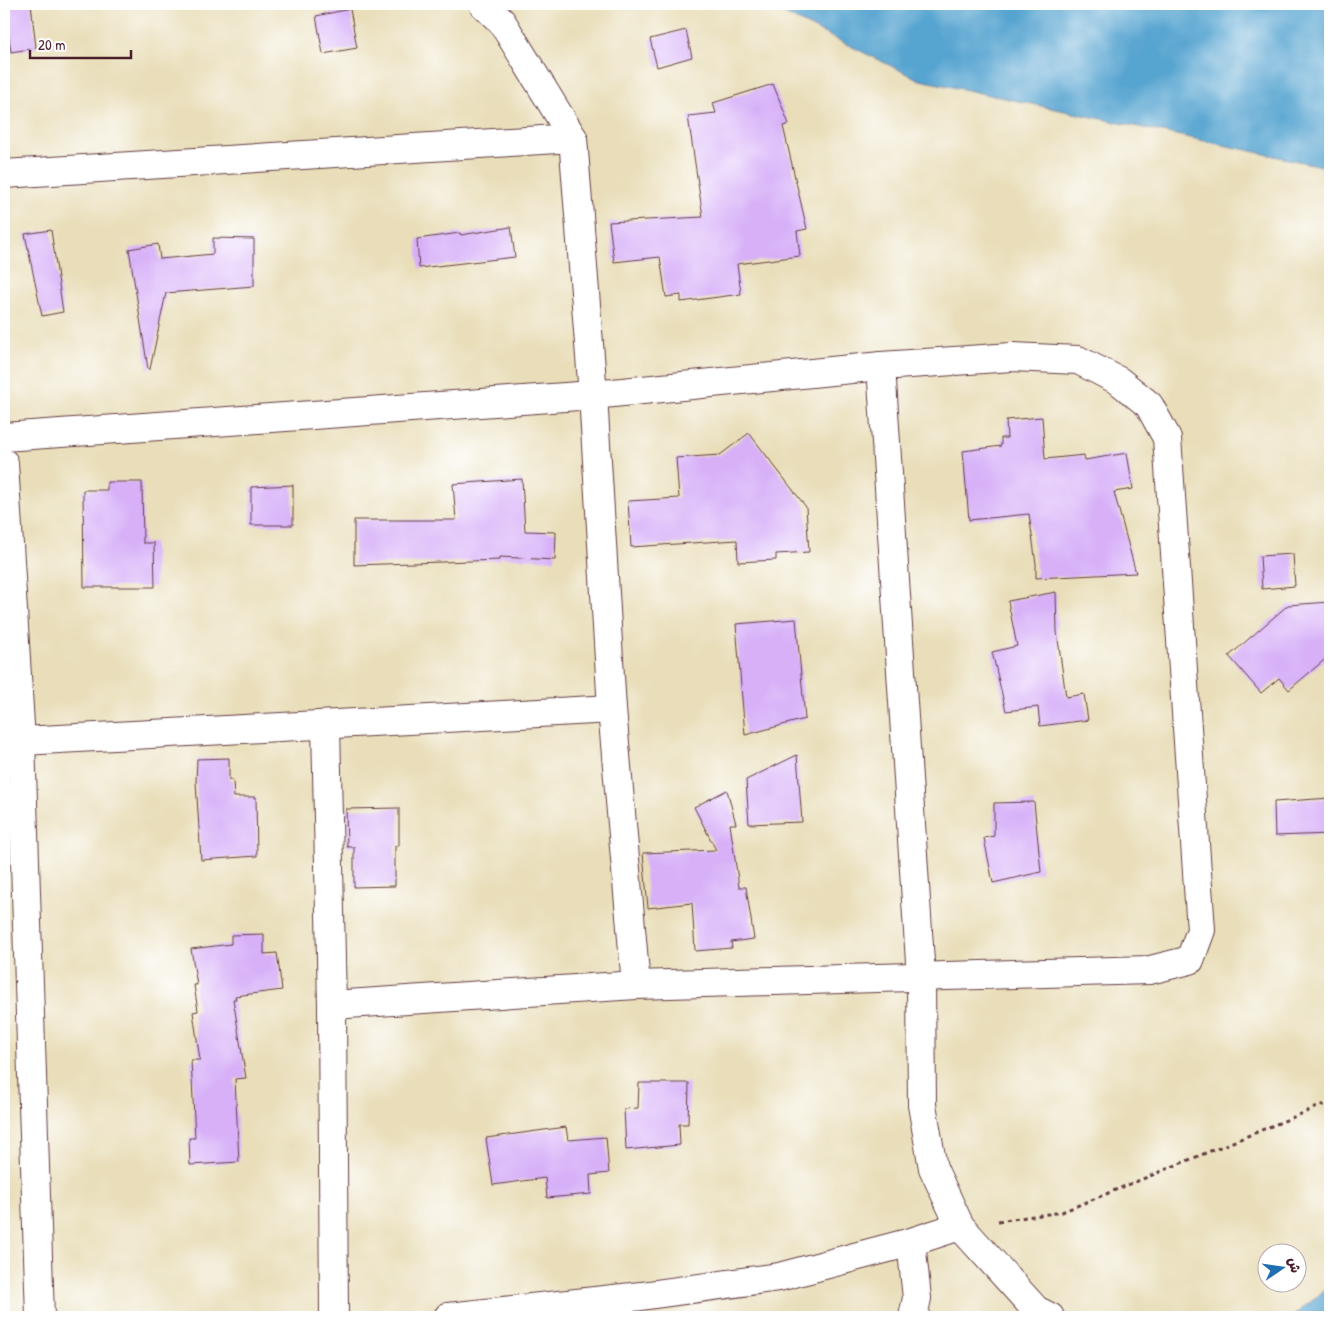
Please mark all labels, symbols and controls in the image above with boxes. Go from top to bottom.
scale bar [30,28,131,60]
text: 20 m [38,34,65,55]
north arrow [1256,1244,1306,1294]
text: ش [1284,1255,1306,1275]

